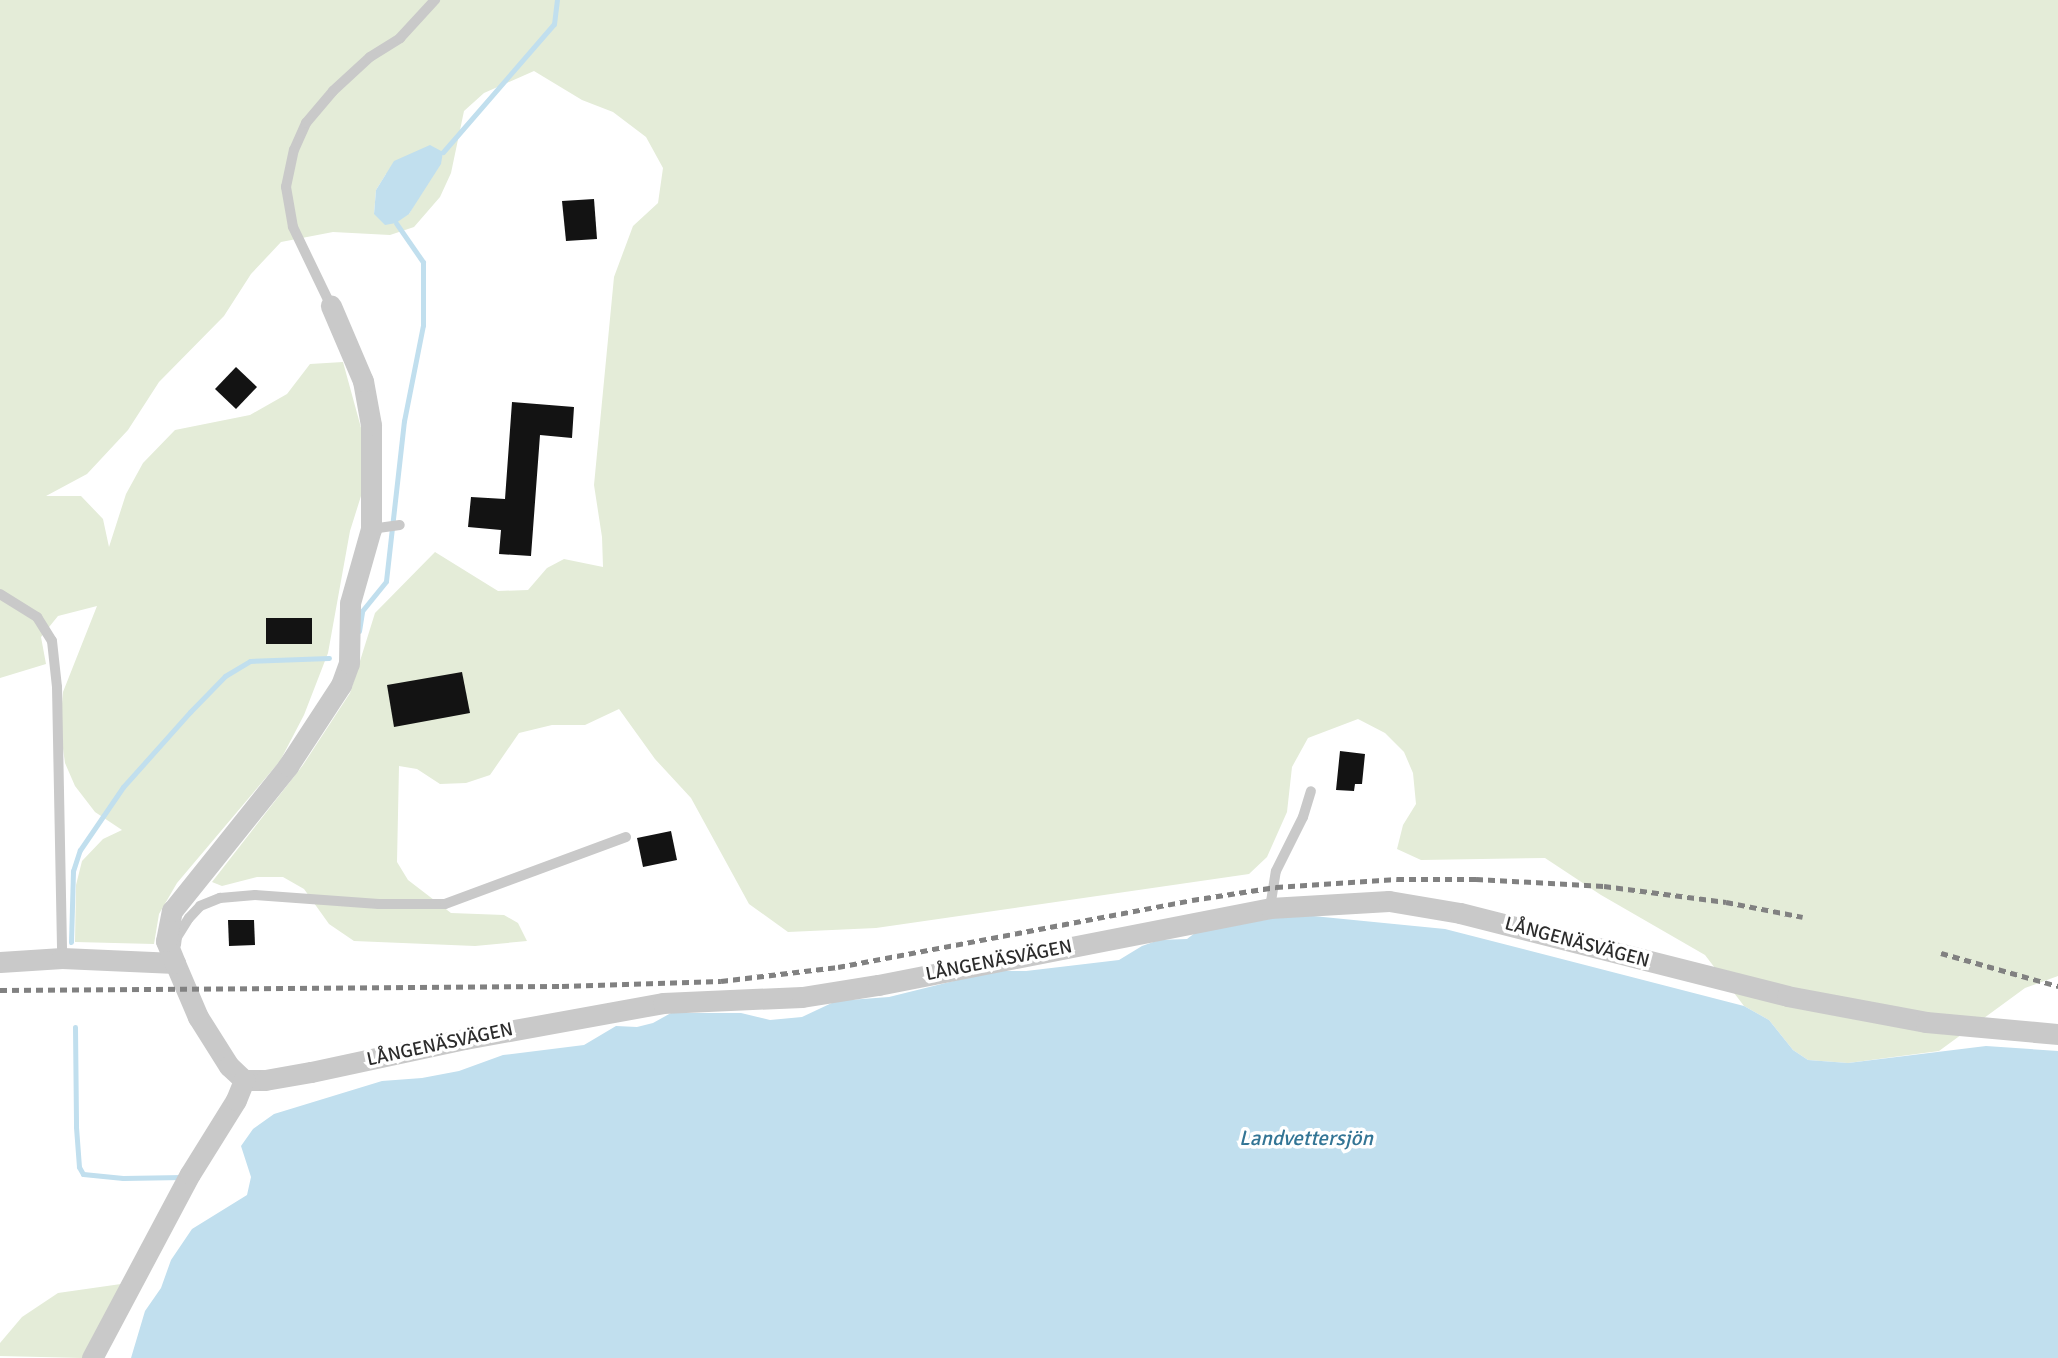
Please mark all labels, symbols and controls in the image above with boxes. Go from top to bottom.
street label: LÅNGENÄSVÄGEN [1502,913,1652,973]
street label: LÅNGENÄSVÄGEN [924,936,1074,986]
street label: LÅNGENÄSVÄGEN [365,1018,515,1072]
water label: Landvettersjön [1239,1125,1373,1151]

